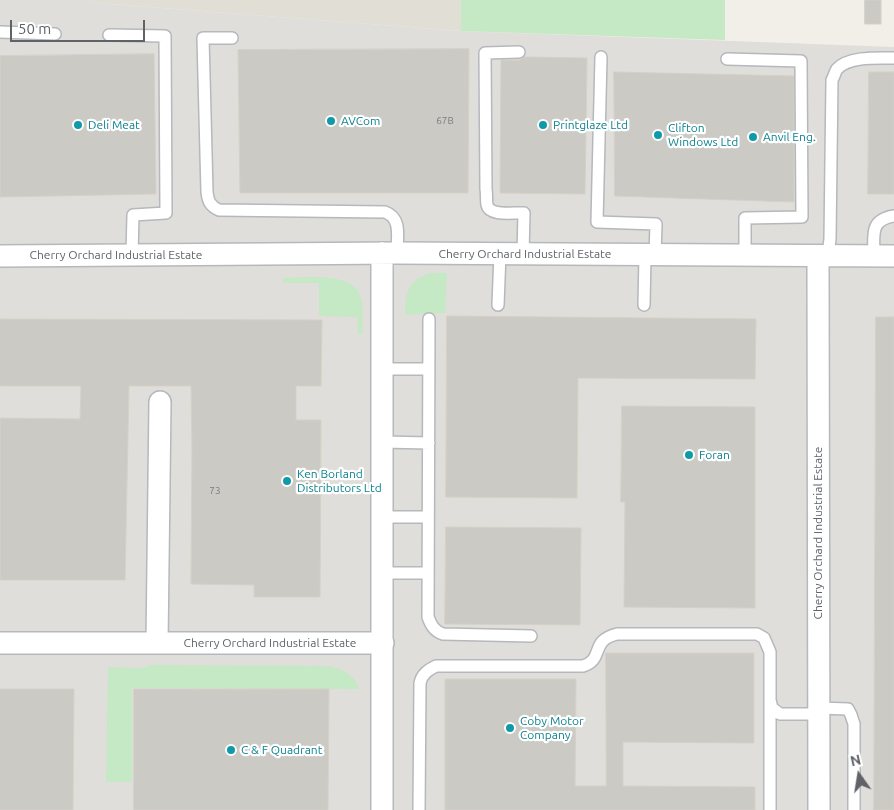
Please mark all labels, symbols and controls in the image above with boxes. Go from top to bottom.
scale bar [12,10,148,42]
text: 50 m [18,20,51,37]
place label: AVCom [341,114,380,128]
marker: AVCom [325,115,337,127]
house number: 67B [436,115,454,127]
place label: Deli Meat [88,118,140,132]
place label: Printglaze Ltd [553,118,628,132]
marker: Deli Meat [72,119,84,131]
marker: Printglaze Ltd [537,119,549,131]
place label: Clifton Windows Ltd [668,121,738,149]
marker: Clifton Windows Ltd [652,129,664,141]
place label: Anvil Eng. [763,130,816,144]
marker: Anvil Eng. [747,131,759,143]
street label: Cherry Orchard Industrial Estate [439,247,611,261]
street label: Cherry Orchard Industrial Estate [30,248,202,262]
street label: Cherry Orchard Industrial Estate [811,447,825,619]
place label: Foran [699,448,730,462]
marker: Foran [683,449,695,461]
place label: Ken Borland Distributors Ltd [297,467,382,495]
marker: Ken Borland Distributors Ltd [281,475,293,487]
house number: 73 [209,485,221,497]
street label: Cherry Orchard Industrial Estate [184,636,356,650]
place label: Coby Motor Company [520,714,584,742]
marker: Coby Motor Company [504,722,516,734]
place label: C & F Quadrant [241,743,322,757]
marker: C & F Quadrant [225,744,237,756]
north arrow [834,750,884,800]
text: N [849,751,863,769]

